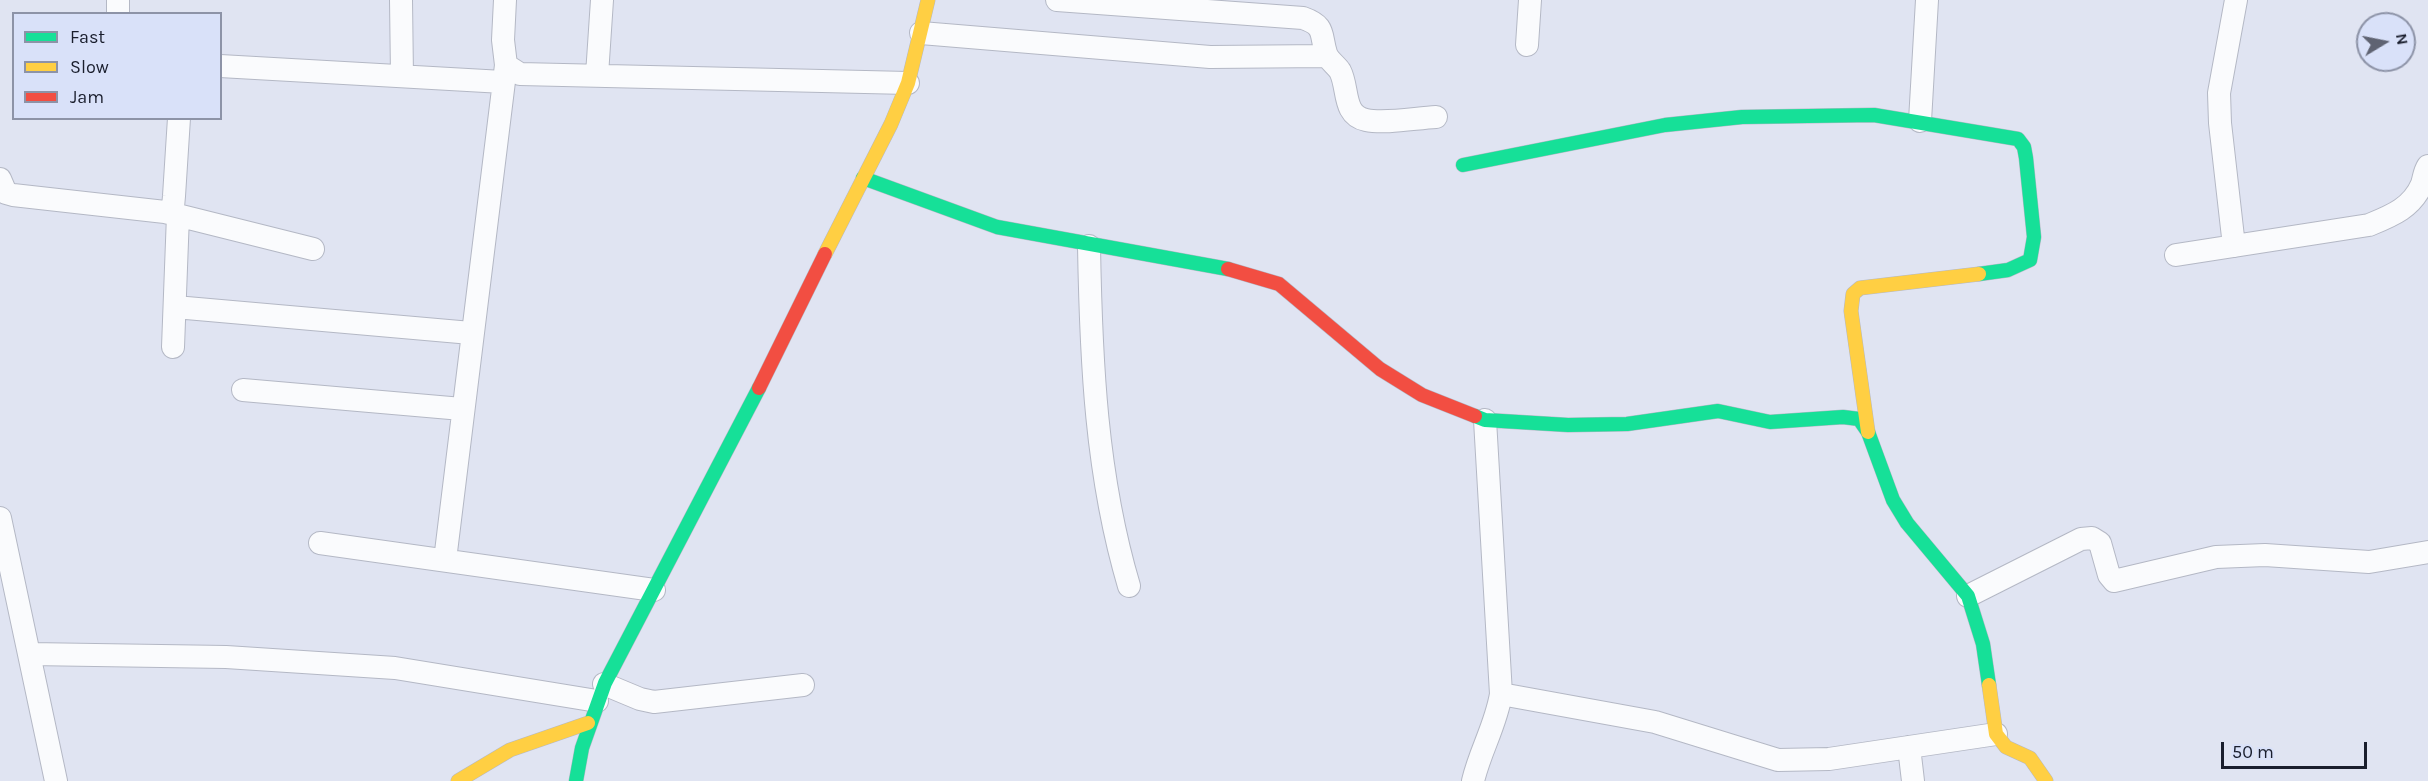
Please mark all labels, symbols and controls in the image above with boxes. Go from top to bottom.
legend [12,12,222,120]
north arrow [2356,12,2416,72]
text: Fast [70,26,105,48]
text: N [2392,32,2413,46]
text: Slow [70,56,109,78]
text: Jam [70,86,104,108]
scale bar [2224,730,2370,768]
text: 50 m [2232,741,2274,763]

